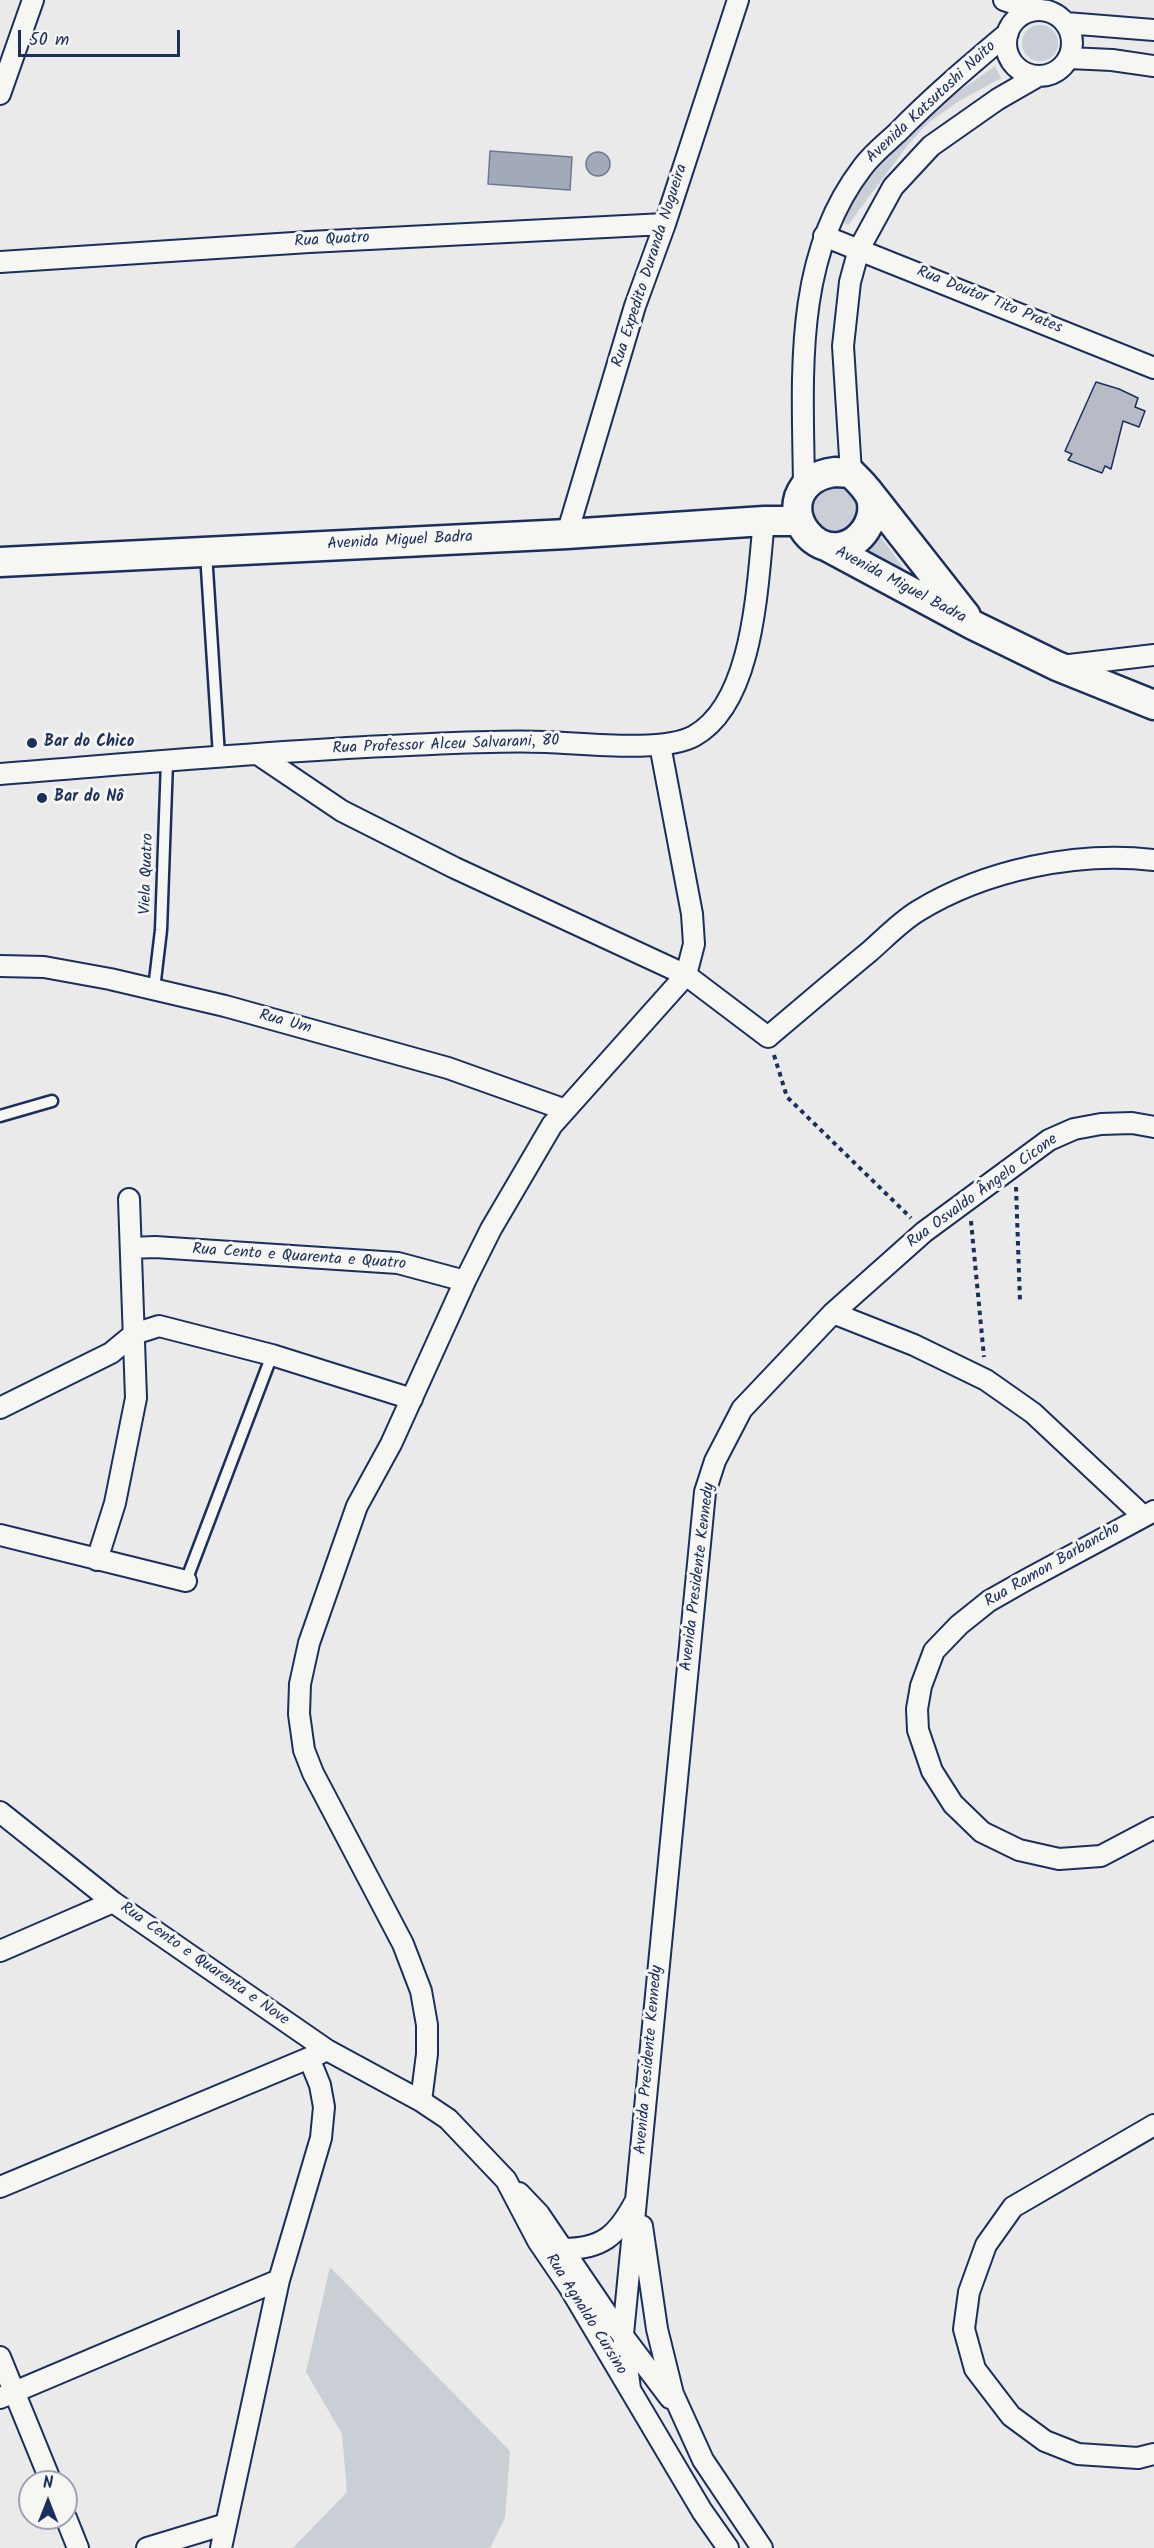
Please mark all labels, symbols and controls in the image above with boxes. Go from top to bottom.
scale bar [21,18,183,56]
text: 50 m [29,26,69,55]
street label: Avenida Katsutoshi Naito [863,38,1001,168]
street label: Rua Expedito Duranda Nogueira [609,162,693,370]
street label: Rua Quatro [294,229,370,253]
street label: Rua Doutor Tito Prates [913,263,1065,339]
street label: Avenida Miguel Badra [327,529,473,555]
street label: Avenida Miguel Badra [831,543,969,629]
street label: Rua Professor Alceu Salvarani, 80 [332,732,560,760]
place label: Bar do Chico [44,733,134,753]
marker: Bar do Chico [25,736,39,750]
place label: Bar do Nô [54,788,124,808]
marker: Bar do Nô [35,791,49,805]
street label: Viela Quatro [137,833,159,915]
street label: Rua Um [257,1007,313,1039]
street label: Rua Osvaldo Ângelo Cicone [904,1131,1062,1253]
street label: Rua Cento e Quarenta e Quatro [192,1241,406,1275]
street label: Avenida Presidente Kennedy [678,1482,720,1672]
street label: Rua Ramon Barbancho [982,1519,1124,1613]
street label: Rua Cento e Quarenta e Nove [116,1899,292,2031]
street label: Avenida Presidente Kennedy [632,1965,668,2155]
street label: Rua Agnaldo Cursino [540,2251,630,2379]
north arrow [18,2470,78,2530]
text: N [43,2471,53,2496]

